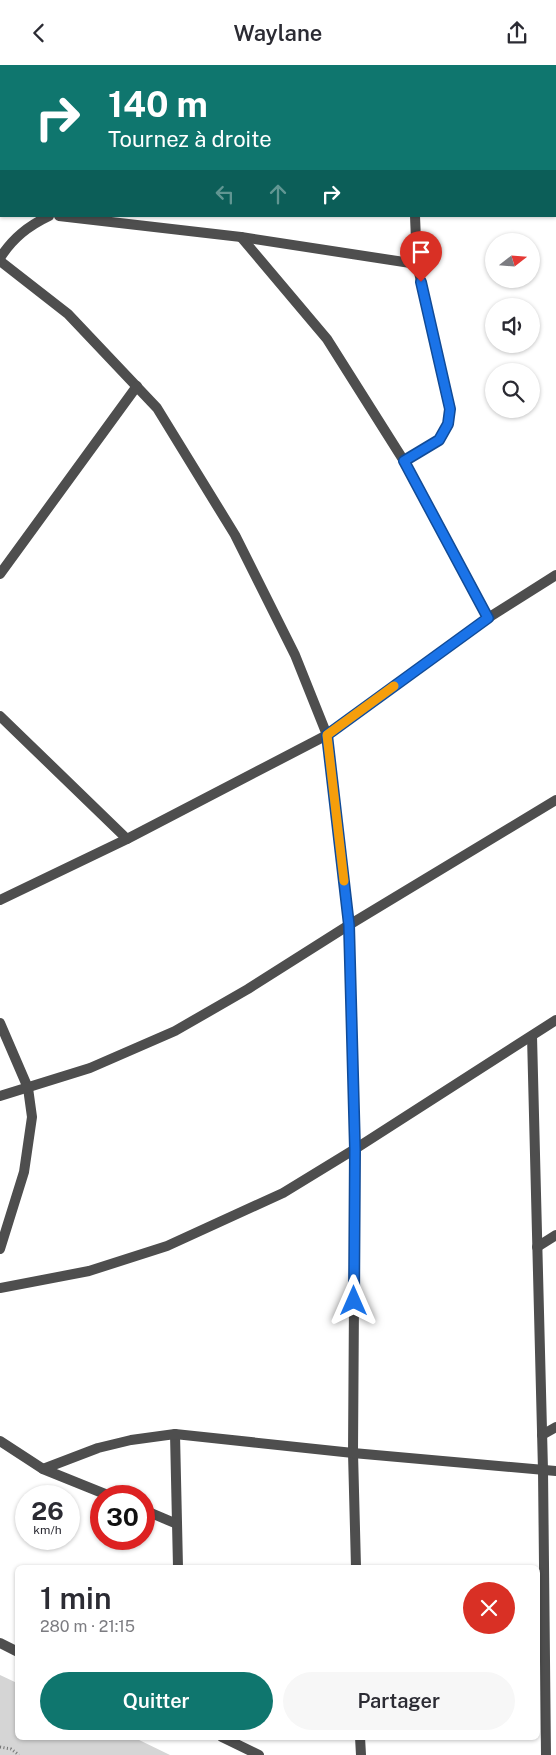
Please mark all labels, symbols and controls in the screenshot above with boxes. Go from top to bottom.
icon: back [25,19,53,47]
icon: share [503,19,531,47]
text: Waylane [234,20,322,46]
text: 140 m [108,84,208,125]
icon: right [25,85,90,150]
text: Tournez à droite [108,126,272,152]
icon: left [211,180,239,208]
icon: ahead [264,180,292,208]
icon: right [317,180,345,208]
pin [400,231,442,282]
north arrow [485,233,540,287]
map controls [485,233,540,418]
icon: arrive [407,238,435,266]
button: sound [485,298,540,353]
button: search [485,363,540,418]
position arrow [327,1274,379,1326]
speed limit sign: 30 [90,1485,155,1550]
text: 26 [31,1496,64,1526]
text: km/h [33,1523,62,1537]
text: 1 min [40,1580,111,1616]
button: close [463,1582,515,1634]
text: 280 m · 21:15 [40,1617,135,1636]
button: Quitter [40,1672,273,1730]
button: Partager [283,1672,515,1730]

